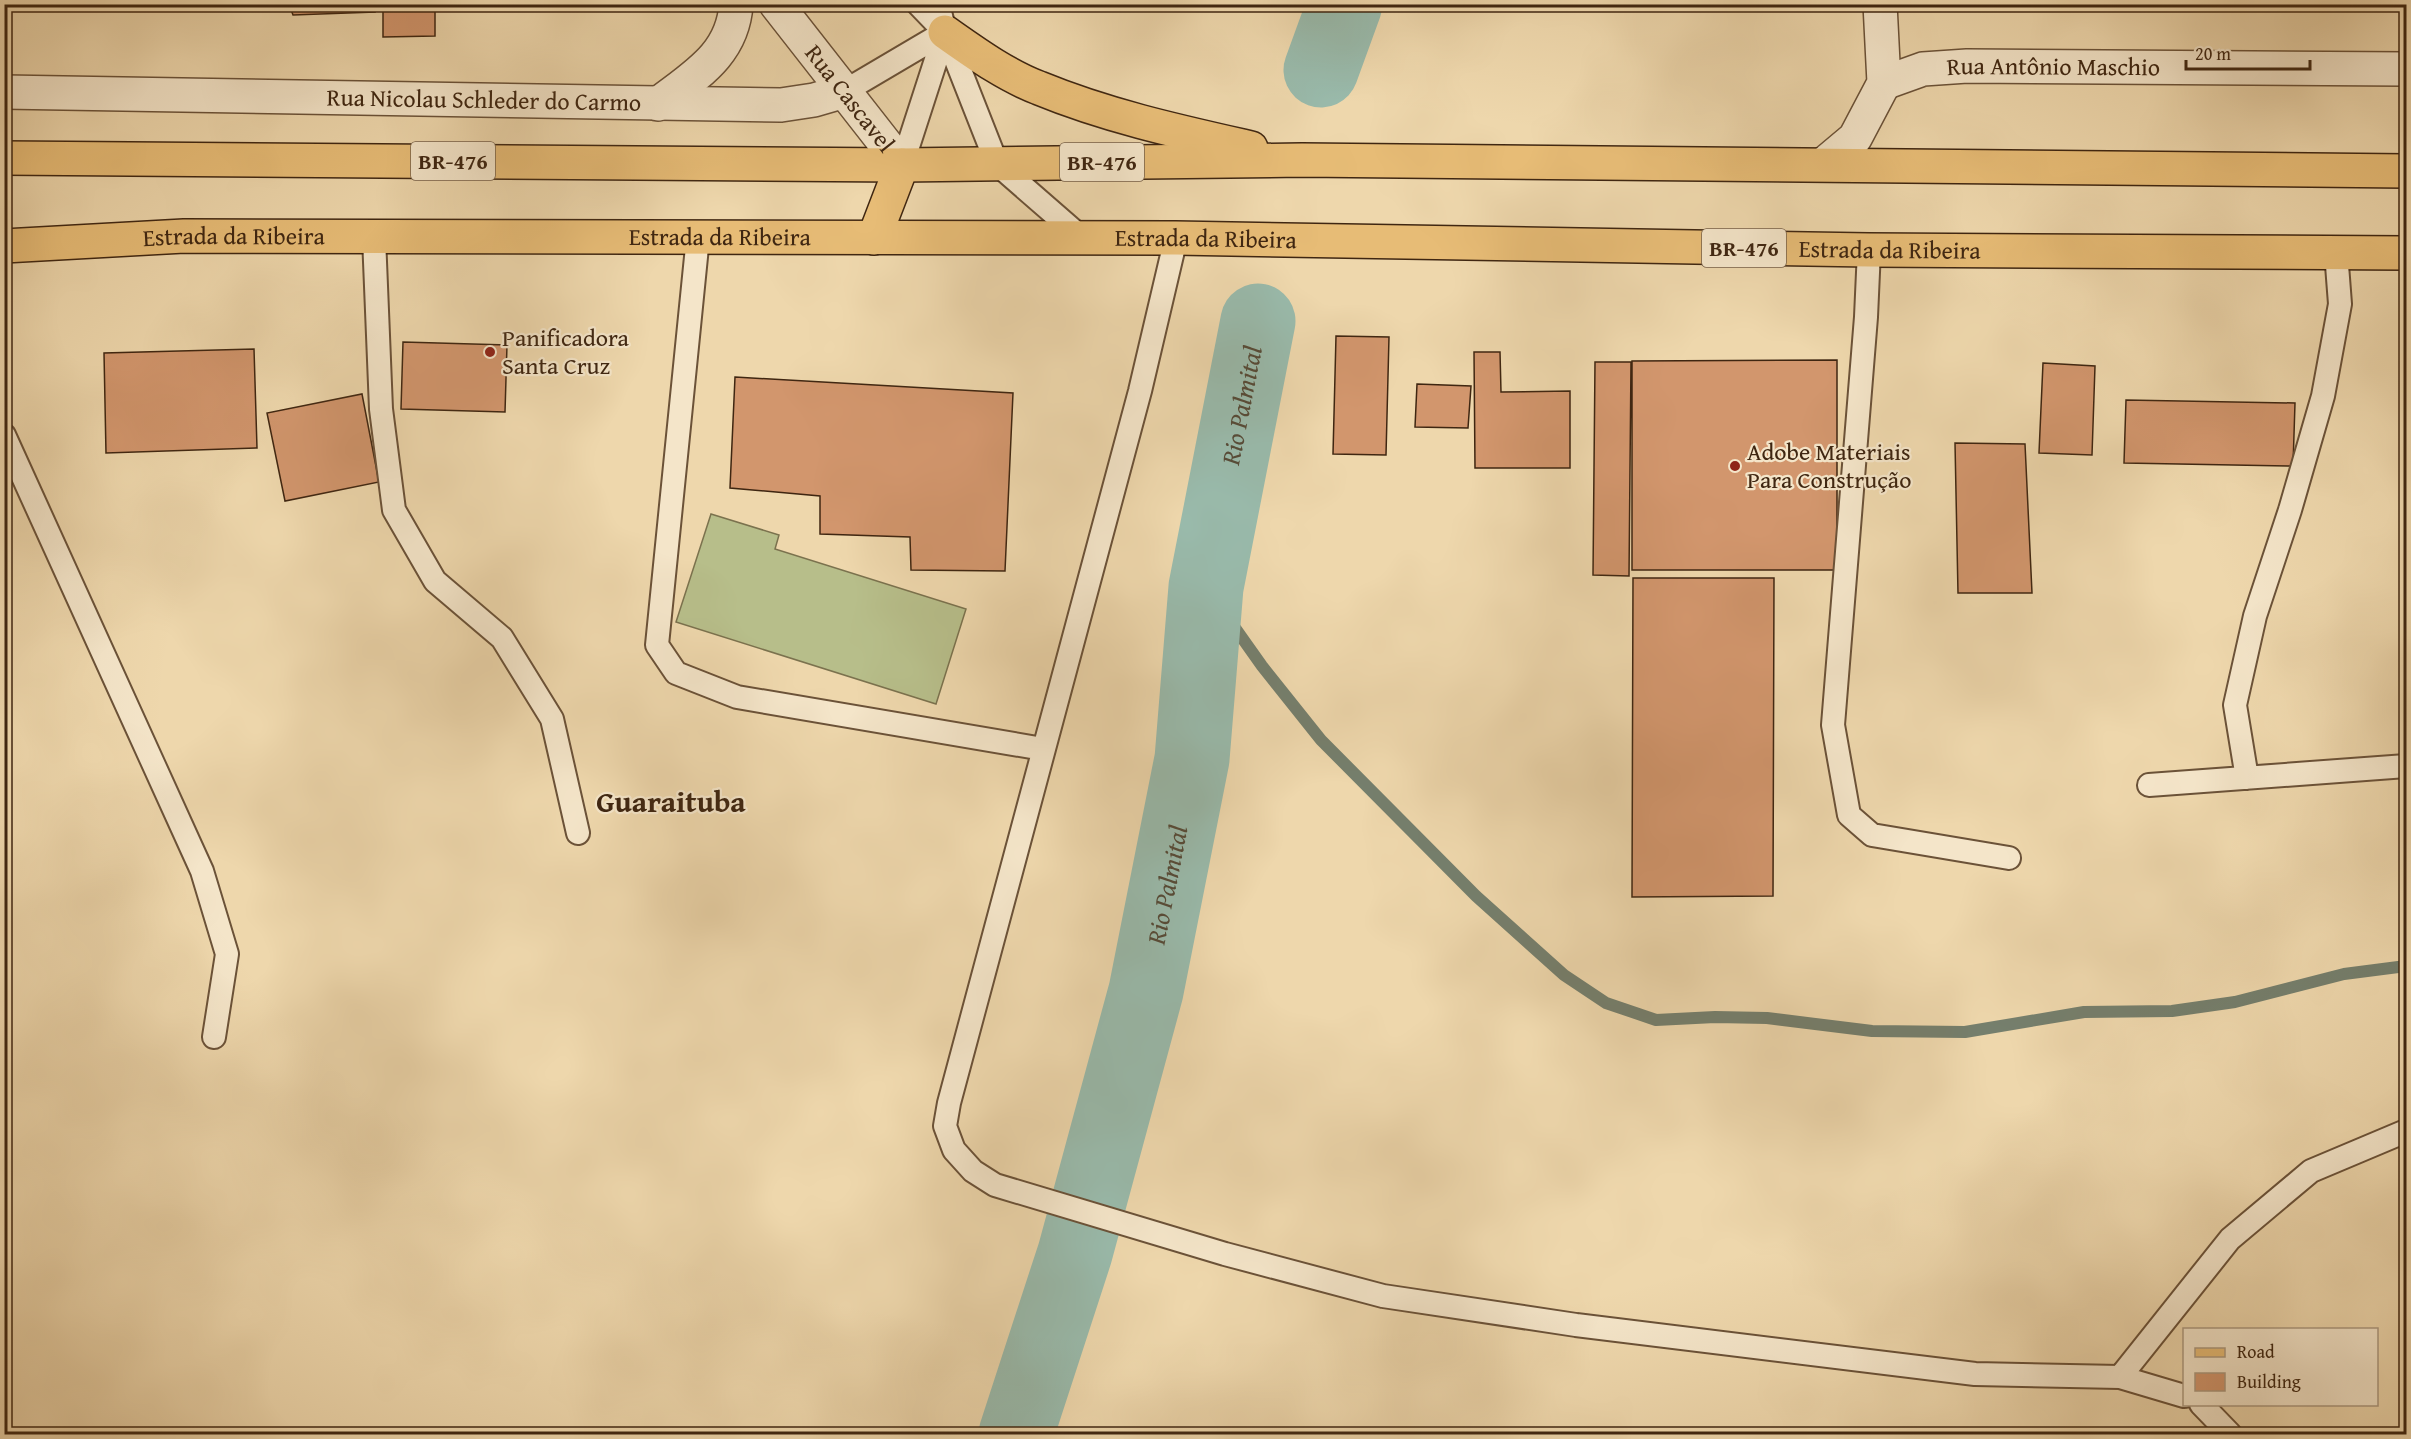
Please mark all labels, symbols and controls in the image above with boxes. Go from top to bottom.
scale bar [2186,33,2310,71]
street label: Rua Cascavel [797,37,904,160]
text: 20 m [2195,40,2231,67]
street label: Rua Antônio Maschio [1946,48,2160,84]
street label: Rua Nicolau Schleder do Carmo [326,79,641,120]
road number: BR-476 [411,142,495,180]
road number: BR-476 [1060,143,1144,181]
street label: Estrada da Ribeira [142,218,325,255]
street label: Estrada da Ribeira [629,219,811,254]
street label: Estrada da Ribeira [1115,220,1298,257]
road number: BR-476 [1702,229,1786,267]
street label: Estrada da Ribeira [1798,231,1981,268]
place label: Panificadora Santa Cruz [502,320,630,383]
water label: Rio Palmital [1210,342,1272,469]
marker: Panificadora Santa Cruz [483,345,497,359]
place label: Adobe Materiais Para Construção [1747,434,1911,497]
marker: Adobe Materiais Para Construção [1728,459,1742,473]
district label: Guaraituba [596,779,746,823]
water label: Rio Palmital [1136,822,1197,949]
legend [2183,1328,2378,1406]
text: Road [2237,1338,2275,1365]
text: Building [2237,1368,2301,1395]

